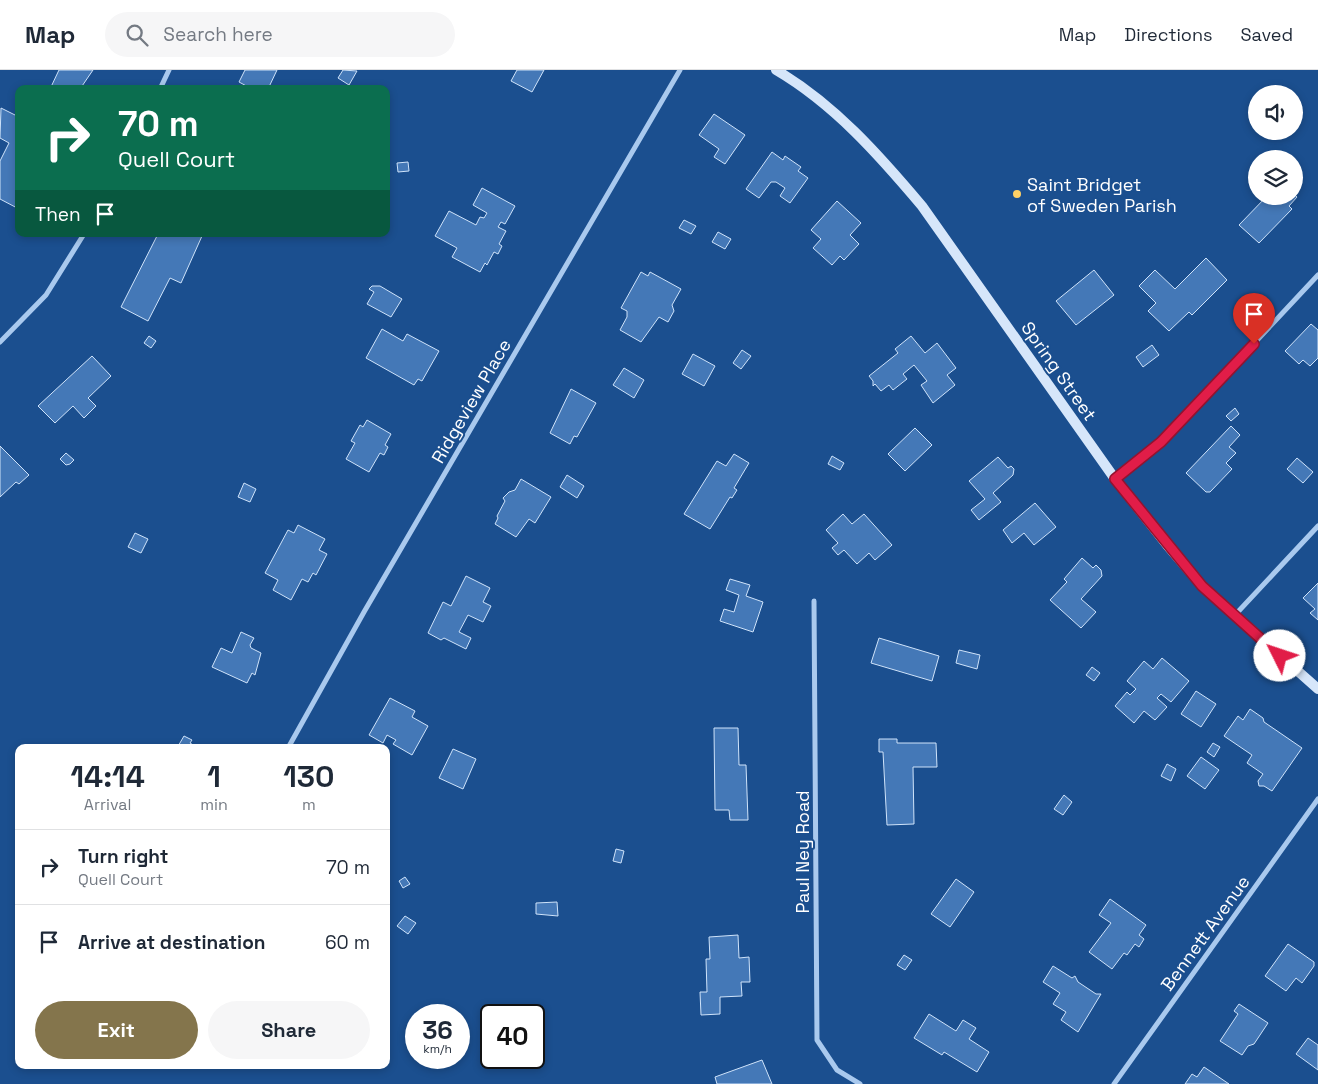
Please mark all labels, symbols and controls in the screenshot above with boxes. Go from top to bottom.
search box [105,12,455,57]
text: Map [25,19,75,50]
icon: search [123,21,151,49]
text: Search here [163,22,273,47]
text: Map [1059,23,1096,46]
text: Directions [1124,23,1213,46]
text: Saved [1241,23,1293,46]
map controls [1248,85,1303,205]
button: sound [1248,85,1303,140]
text: 70 m [118,102,199,146]
icon: right [35,105,100,170]
text: Quell Court [118,145,235,173]
button: layers [1248,150,1303,205]
place label: Saint Bridget of Sweden Parish [1027,173,1177,217]
marker: Saint Bridget of Sweden Parish [1011,188,1023,200]
icon: arrive [91,200,119,228]
text: Then [35,202,81,227]
pin [1233,293,1275,344]
icon: arrive [1240,300,1268,328]
street label: Spring Street [1016,317,1102,425]
street label: Ridgeview Place [426,335,516,467]
position arrow [1253,629,1305,681]
text: 14:14 [71,757,145,796]
text: 1 [207,757,221,796]
text: 130 [283,757,334,796]
street label: Paul Ney Road [791,790,814,914]
text: Arrival [84,794,131,815]
text: min [200,794,228,815]
text: m [302,794,316,815]
text: Turn right [78,844,168,869]
icon: right [35,853,63,881]
text: 70 m [326,855,370,880]
text: Quell Court [78,869,163,890]
street label: Bennett Avenue [1155,871,1255,995]
icon: arrive [35,928,63,956]
text: Arrive at destination [78,930,266,955]
text: 60 m [325,930,370,955]
button: Exit [35,1001,198,1059]
button: Share [208,1001,370,1059]
speed limit sign: 40 [480,1004,545,1069]
text: 36 [422,1014,453,1046]
text: km/h [423,1041,452,1057]

